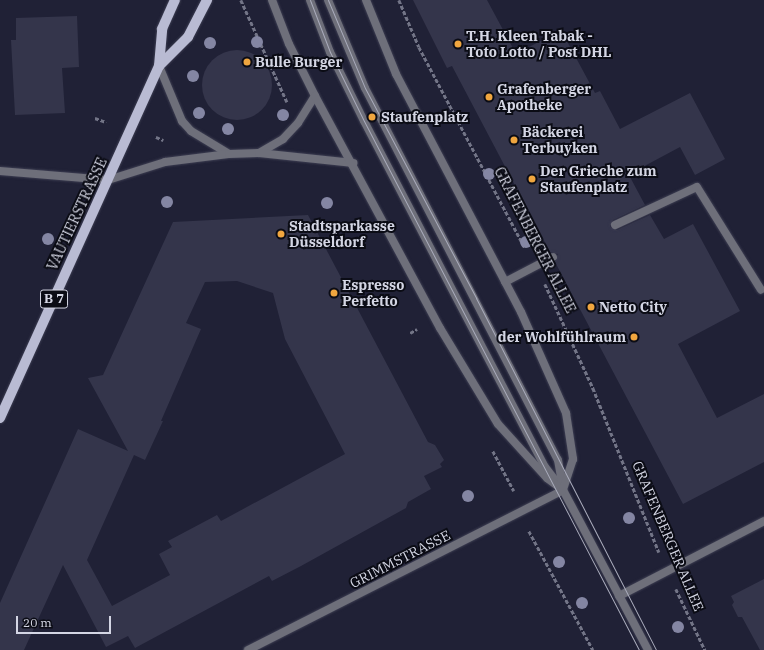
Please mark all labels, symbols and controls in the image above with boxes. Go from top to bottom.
place label: T.H. Kleen Tabak - Toto Lotto / Post DHL [466,28,611,60]
marker: T.H. Kleen Tabak - Toto Lotto / Post DHL [453,39,463,49]
place label: Bulle Burger [255,54,342,70]
marker: Bulle Burger [242,57,252,67]
place label: Grafenberger Apotheke [497,81,591,114]
marker: Grafenberger Apotheke [484,92,494,102]
place label: Staufenplatz [381,109,468,125]
marker: Staufenplatz [366,111,378,123]
place label: Bäckerei Terbuyken [522,124,598,156]
marker: Bäckerei Terbuyken [509,135,519,145]
street label: VAUTIERSTRASSE [44,155,110,273]
place label: Der Grieche zum Staufenplatz [540,163,657,196]
street label: GRAFENBERGER ALLEE [491,164,579,316]
marker: Der Grieche zum Staufenplatz [527,174,537,184]
place label: Stadtsparkasse Düsseldorf [289,218,395,250]
marker: Stadtsparkasse Düsseldorf [276,229,286,239]
place label: Espresso Perfetto [342,277,404,310]
road number: B 7 [40,288,68,310]
marker: Espresso Perfetto [329,288,339,298]
place label: Netto City [599,299,667,315]
marker: Netto City [586,302,596,312]
place label: der Wohlfühlraum [498,329,626,345]
marker: der Wohlfühlraum [629,332,639,342]
street label: GRAFENBERGER ALLEE [629,458,707,614]
street label: GRIMMSTRASSE [347,526,453,592]
scale bar [18,608,113,634]
text: 20 m [23,615,52,630]

